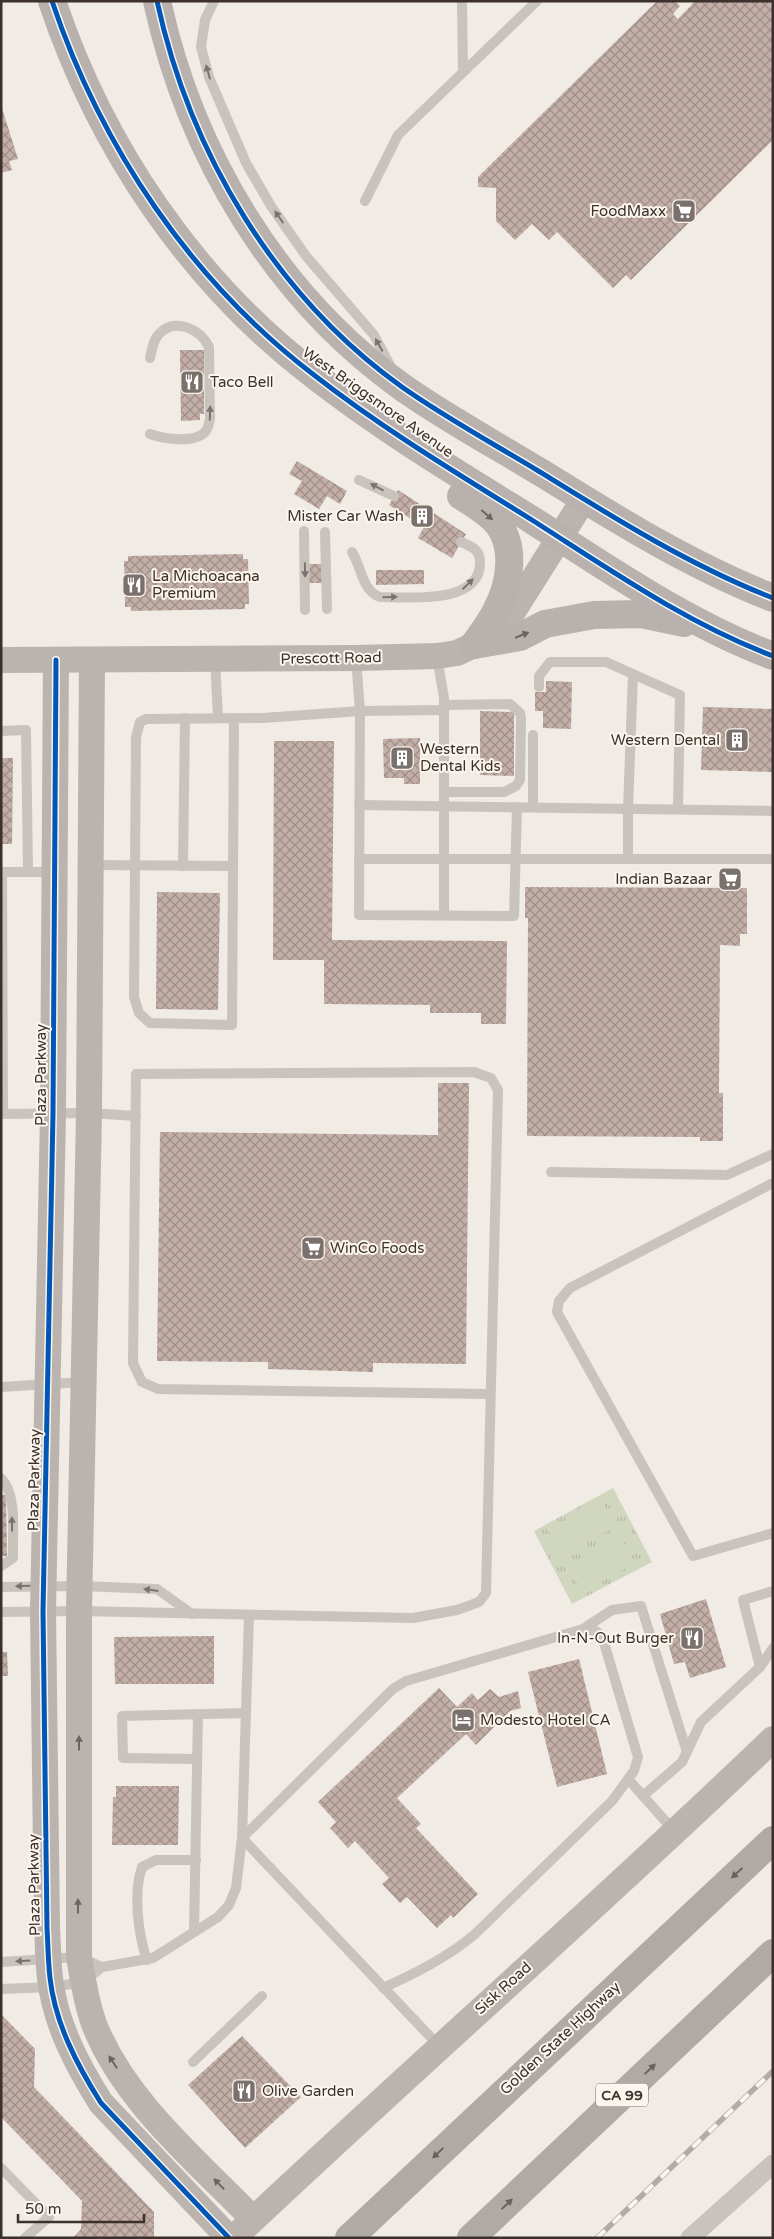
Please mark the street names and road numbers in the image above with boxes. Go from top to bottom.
street label: West Briggsmore Avenue [299,343,457,461]
street label: Prescott Road [280,648,382,668]
street label: Plaza Parkway [32,1024,50,1126]
street label: Plaza Parkway [24,1429,44,1531]
street label: Plaza Parkway [24,1834,44,1936]
street label: Sisk Road [471,1958,535,2018]
street label: Golden State Highway [496,1978,624,2098]
road number: CA 99 [596,2084,648,2106]

